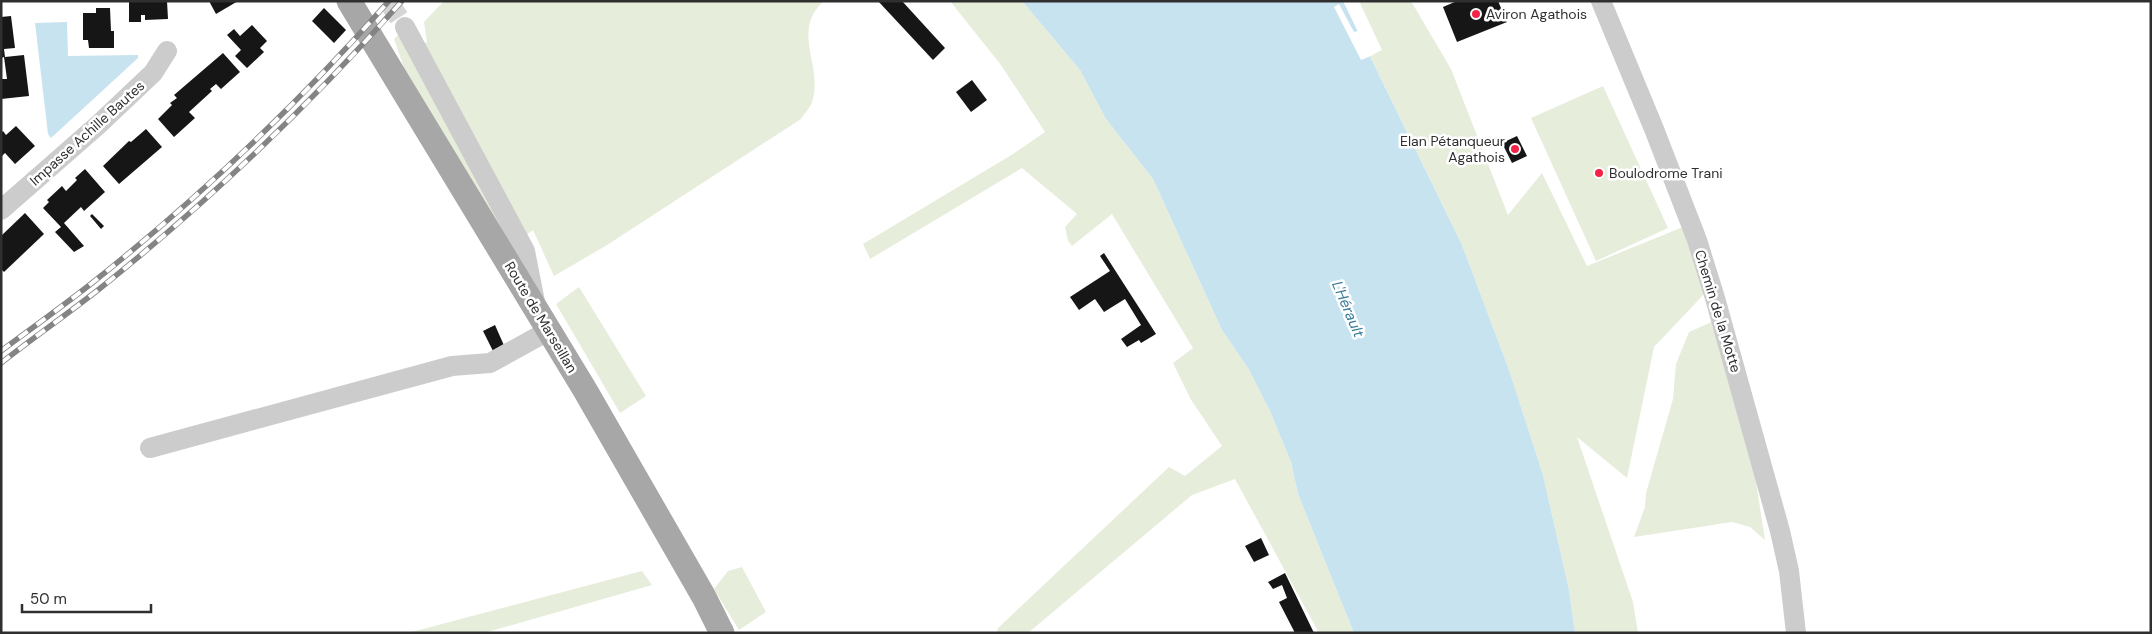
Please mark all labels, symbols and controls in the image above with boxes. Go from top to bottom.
place label: Aviron Agathois [1486,5,1587,23]
marker: Aviron Agathois [1470,8,1482,20]
street label: Impasse Achille Bautes [26,77,148,189]
place label: Elan Pétanqueur Agathois [1400,132,1505,166]
marker: Elan Pétanqueur Agathois [1509,143,1521,155]
place label: Boulodrome Trani [1609,164,1723,182]
marker: Boulodrome Trani [1593,167,1605,179]
street label: Chemin de la Motte [1691,248,1745,374]
street label: Route de Marseillan [501,258,581,376]
water label: L'Hérault [1327,278,1369,340]
scale bar [22,582,151,614]
text: 50 m [30,589,67,609]

